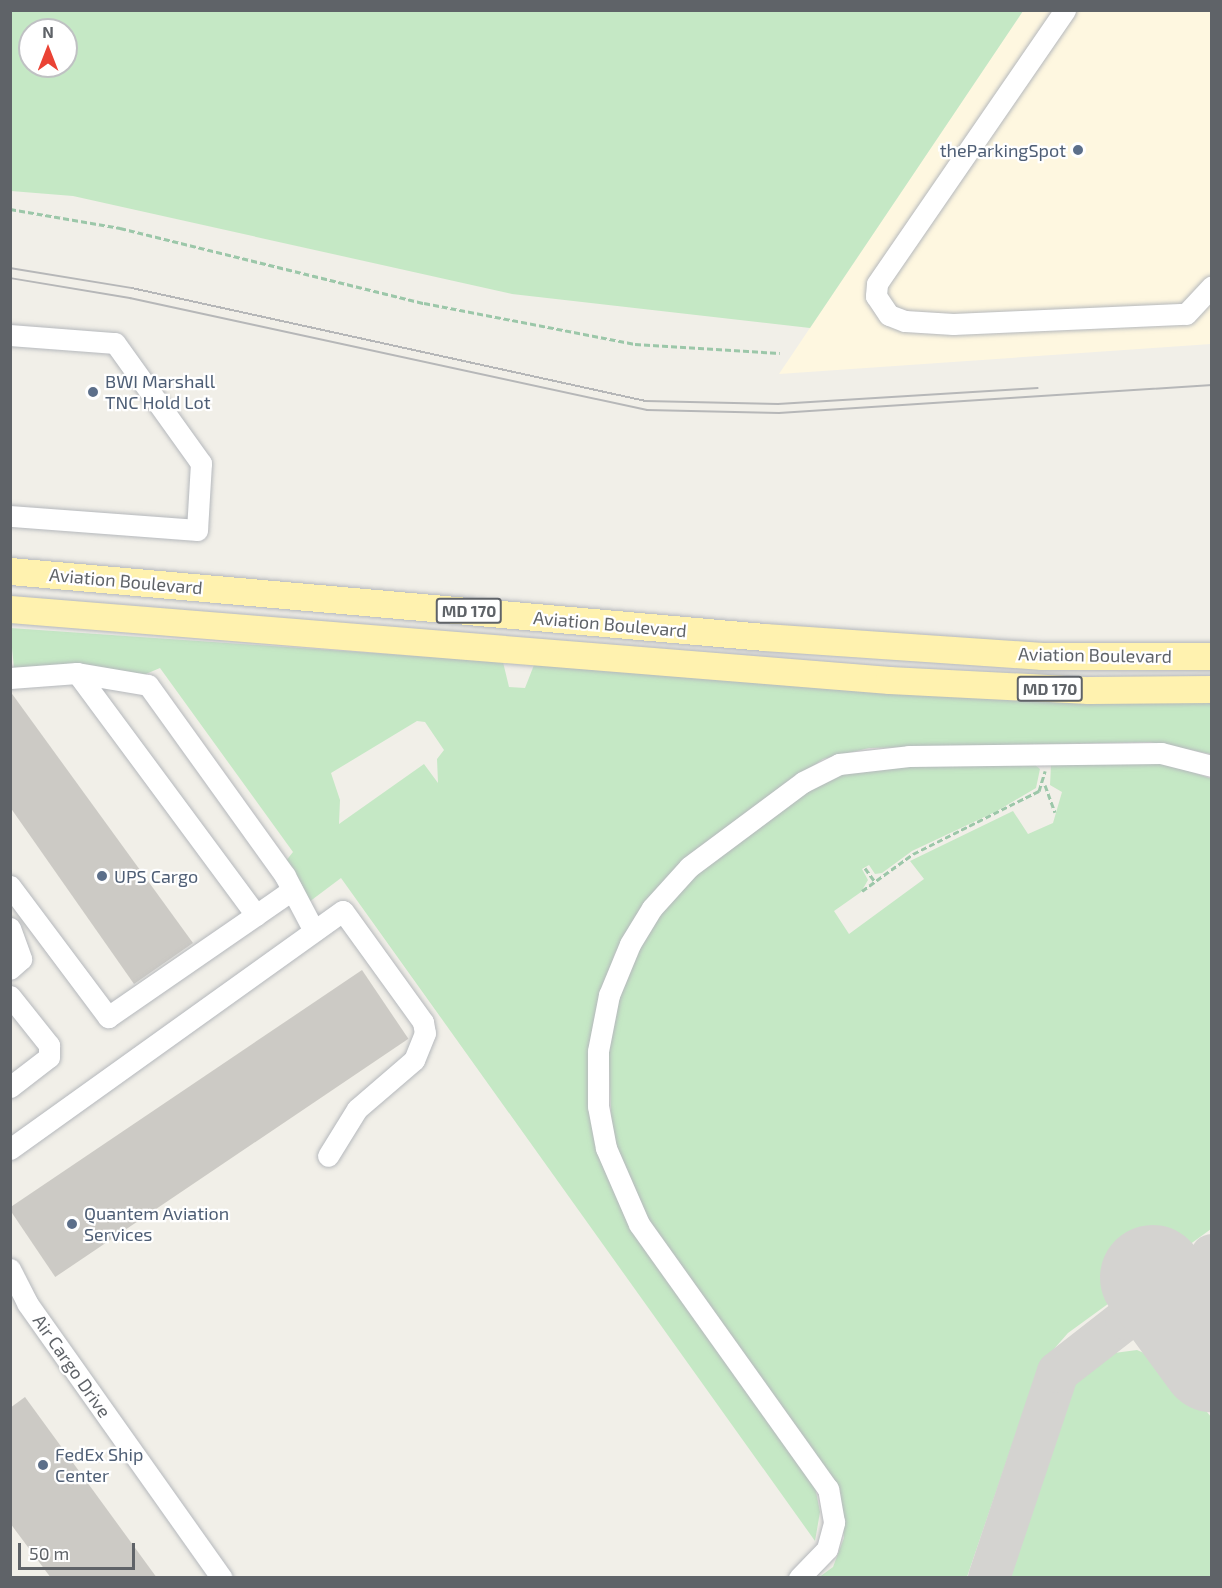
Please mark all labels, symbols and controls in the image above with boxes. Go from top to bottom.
north arrow [18,18,78,78]
text: N [42,22,54,41]
place label: theParkingSpot [940,139,1066,161]
marker: theParkingSpot [1071,143,1085,157]
place label: BWI Marshall TNC Hold Lot [105,371,215,413]
marker: BWI Marshall TNC Hold Lot [86,385,100,399]
street label: Aviation Boulevard [48,564,204,598]
road number: MD 170 [434,598,504,624]
street label: Aviation Boulevard [532,607,688,641]
street label: Aviation Boulevard [1018,643,1172,667]
road number: MD 170 [1016,676,1084,702]
place label: UPS Cargo [114,865,198,887]
marker: UPS Cargo [95,869,109,883]
place label: Quantem Aviation Services [84,1203,230,1246]
marker: Quantem Aviation Services [65,1217,79,1231]
street label: Air Cargo Drive [28,1310,116,1422]
place label: FedEx Ship Center [55,1444,143,1486]
marker: FedEx Ship Center [36,1458,50,1472]
scale bar [21,1531,138,1569]
text: 50 m [29,1542,69,1564]

